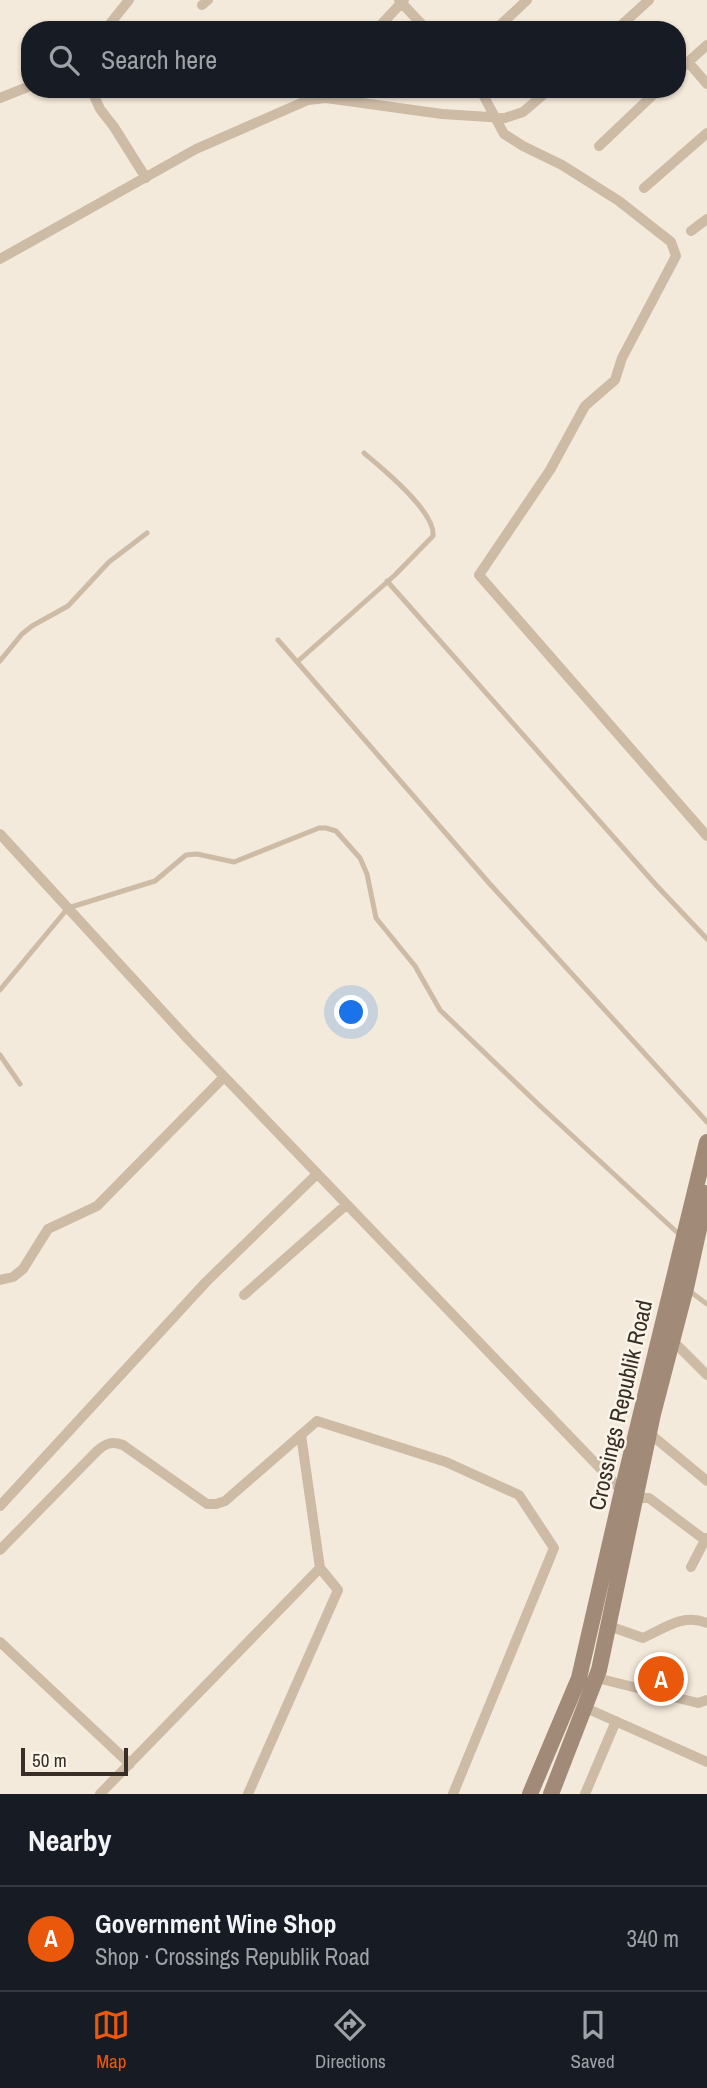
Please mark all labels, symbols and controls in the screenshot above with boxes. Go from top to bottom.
search box [21,21,686,98]
icon: search [45,41,83,79]
text: Search here [101,42,217,77]
your location [334,995,368,1029]
street label: Crossings Republik Road [581,1297,659,1513]
pin: A [638,1653,684,1705]
scale bar [21,1745,128,1777]
text: 50 m [32,1747,67,1773]
text: Nearby [28,1820,111,1860]
text: Government Wine Shop [95,1906,337,1941]
text: A [44,1923,58,1954]
text: 340 m [627,1923,679,1954]
text: Shop · Crossings Republik Road [95,1941,370,1972]
tab: Map [92,2006,130,2074]
tab: Directions [315,2006,386,2074]
tab: Saved [571,2006,615,2074]

